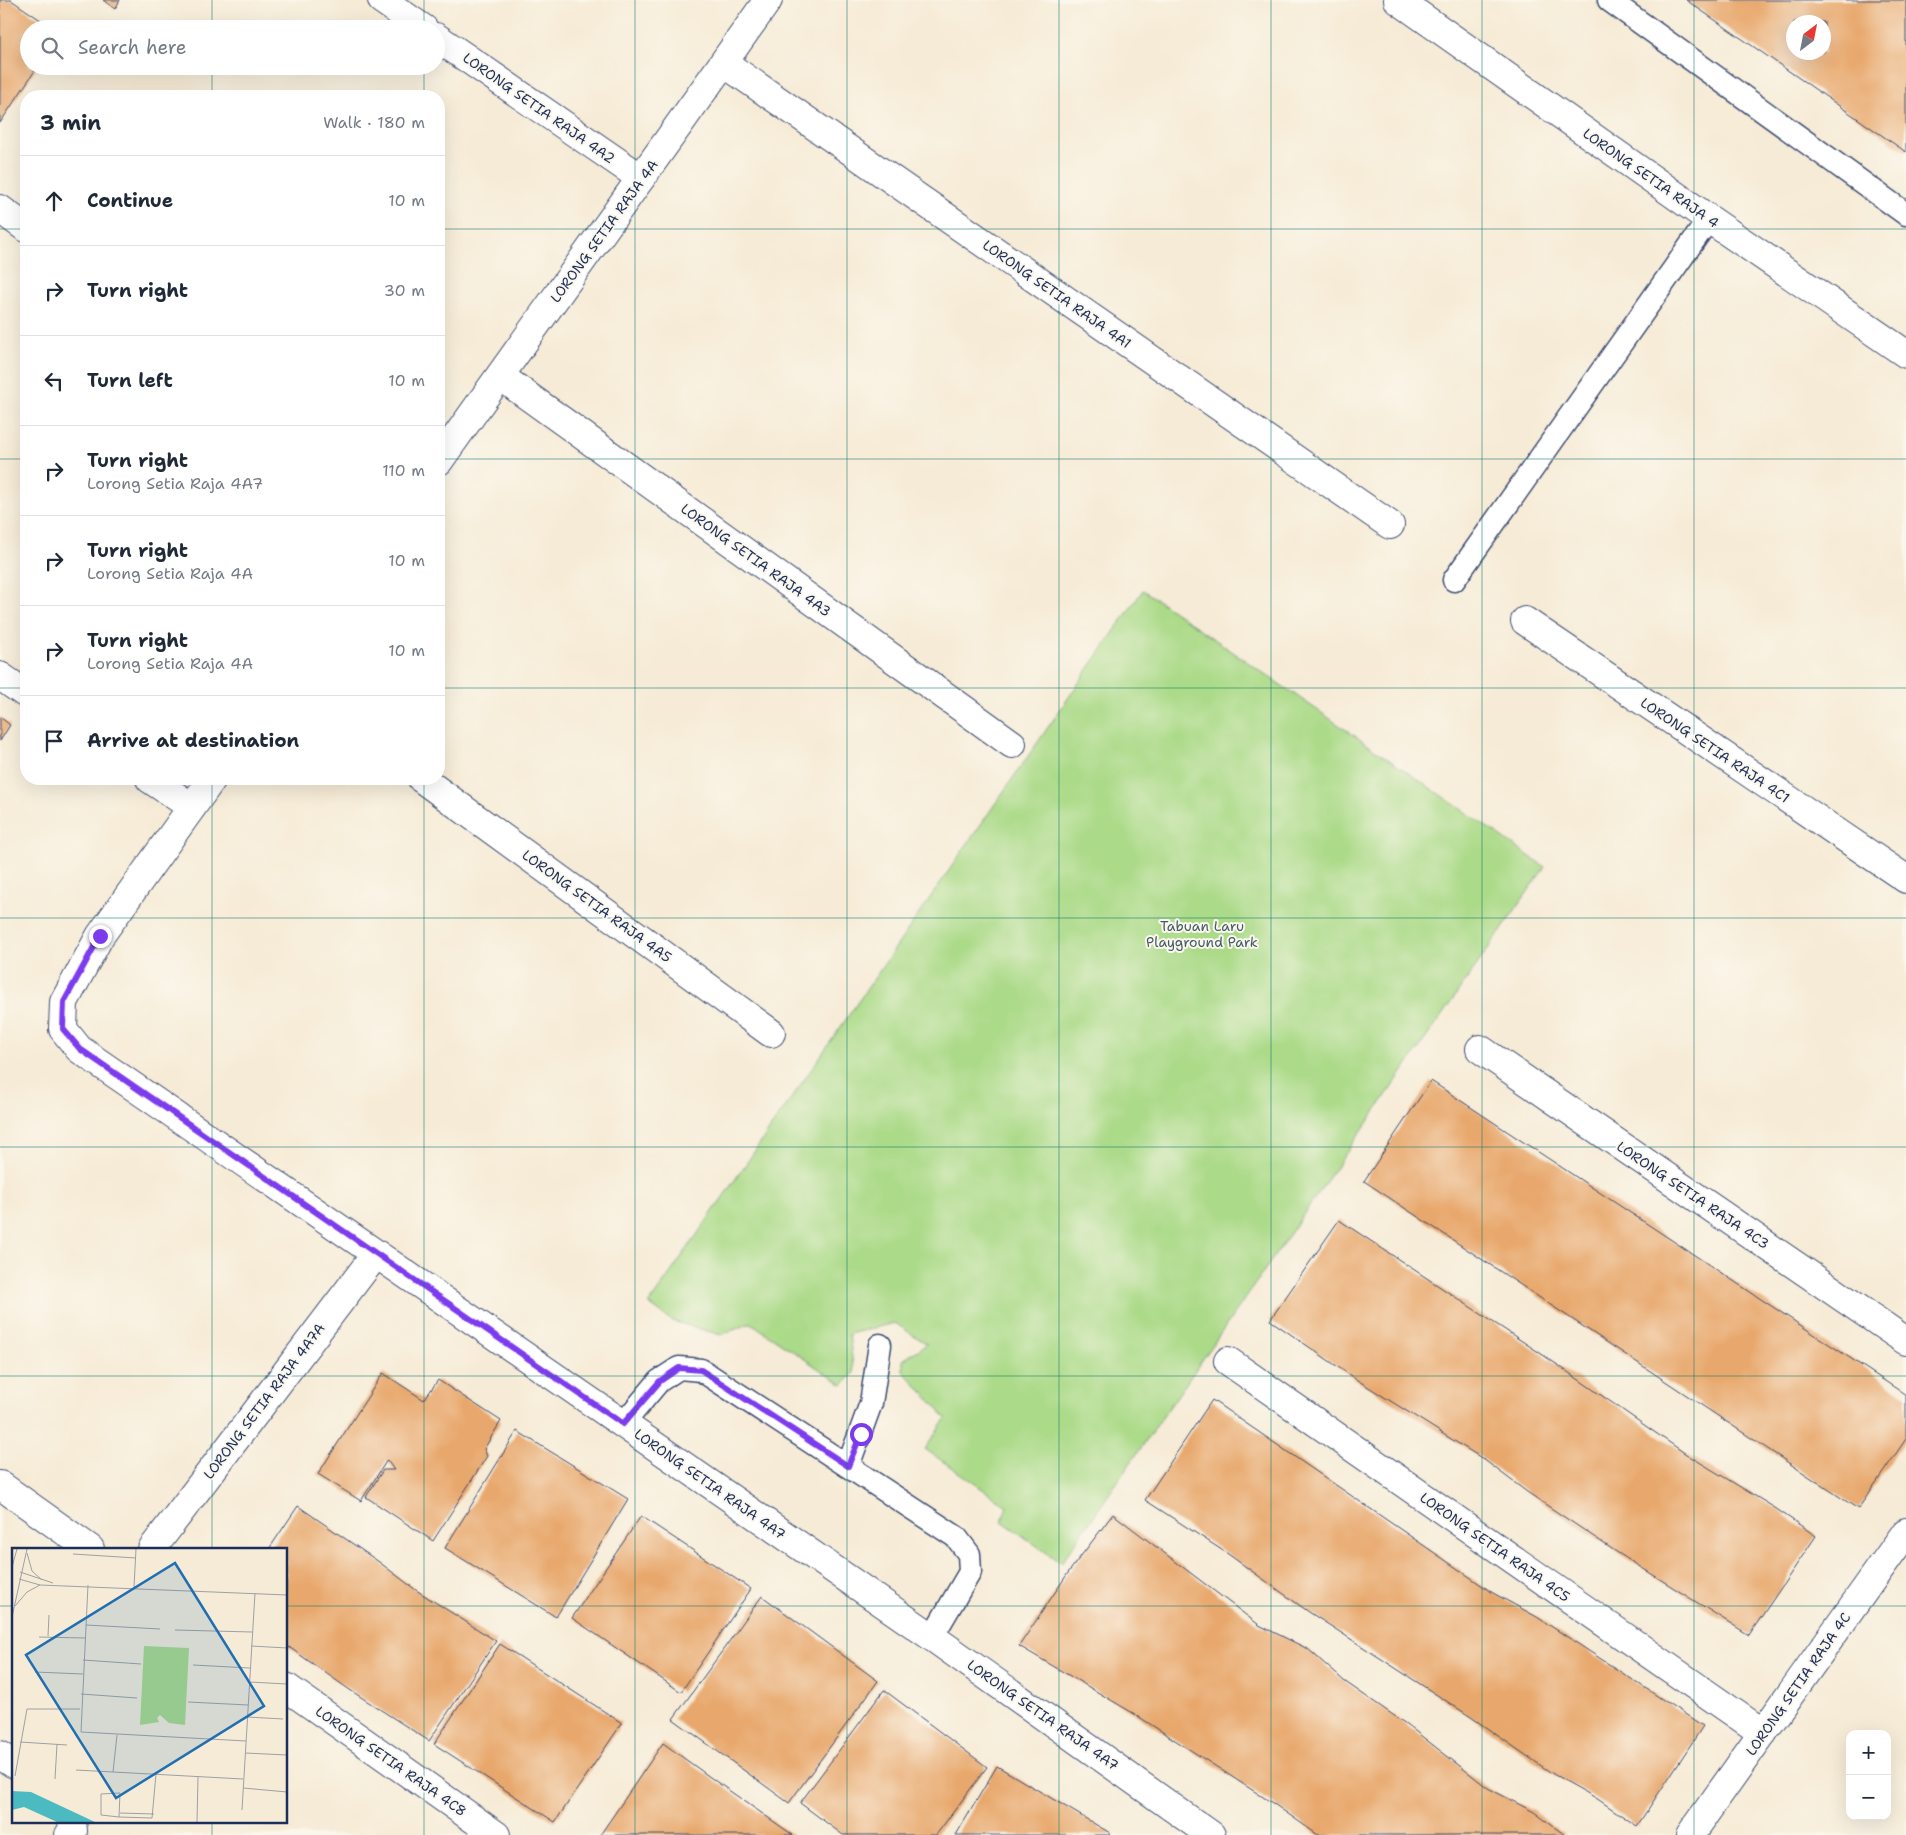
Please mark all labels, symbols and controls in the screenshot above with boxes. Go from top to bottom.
north arrow [1786,15,1831,60]
search box [20,20,445,75]
icon: search [38,34,66,62]
text: Search here [78,35,187,60]
street label: LORONG SETIA RAJA 4A2 [460,49,618,167]
text: 3 min [40,109,101,137]
text: Walk · 180 m [323,112,425,133]
street label: LORONG SETIA RAJA 4 [1579,124,1723,232]
street label: LORONG SETIA RAJA 4A [546,156,662,306]
icon: ahead [40,187,68,215]
text: Continue [87,188,173,213]
text: 10 m [388,190,425,211]
street label: LORONG SETIA RAJA 4A1 [979,236,1135,352]
icon: right [40,277,68,305]
text: Turn right [87,278,188,303]
text: 30 m [384,280,425,301]
icon: left [40,367,68,395]
text: Turn left [87,368,173,393]
text: 10 m [388,370,425,391]
text: Turn right [87,448,188,473]
icon: right [40,457,68,485]
text: 110 m [382,460,425,481]
text: Lorong Setia Raja 4A7 [87,473,263,494]
street label: LORONG SETIA RAJA 4A3 [677,499,835,621]
text: Turn right [87,538,188,563]
icon: right [40,547,68,575]
text: 10 m [388,550,425,571]
text: Lorong Setia Raja 4A [87,563,253,584]
text: Turn right [87,628,188,653]
icon: right [40,637,68,665]
text: 10 m [388,640,425,661]
text: Lorong Setia Raja 4A [87,653,253,674]
street label: LORONG SETIA RAJA 4C1 [1637,693,1793,807]
icon: arrive [40,727,68,755]
text: Arrive at destination [87,728,299,753]
street label: LORONG SETIA RAJA 4A5 [519,846,675,966]
park label: Tabuan Laru Playground Park [1146,917,1258,951]
route end [89,925,112,948]
street label: LORONG SETIA RAJA 4C3 [1613,1137,1773,1253]
street label: LORONG SETIA RAJA 4A7A [199,1319,329,1483]
route start [850,1423,873,1446]
street label: LORONG SETIA RAJA 4A7 [631,1425,789,1543]
street label: LORONG SETIA RAJA 4C5 [1416,1488,1574,1606]
inset map [12,1548,288,1822]
street label: LORONG SETIA RAJA 4C [1742,1609,1854,1759]
street label: LORONG SETIA RAJA 4A7 [964,1656,1122,1774]
street label: LORONG SETIA RAJA 4C8 [312,1702,470,1820]
map controls [1846,1730,1891,1820]
button: + [1846,1730,1891,1775]
button: − [1846,1775,1891,1820]

